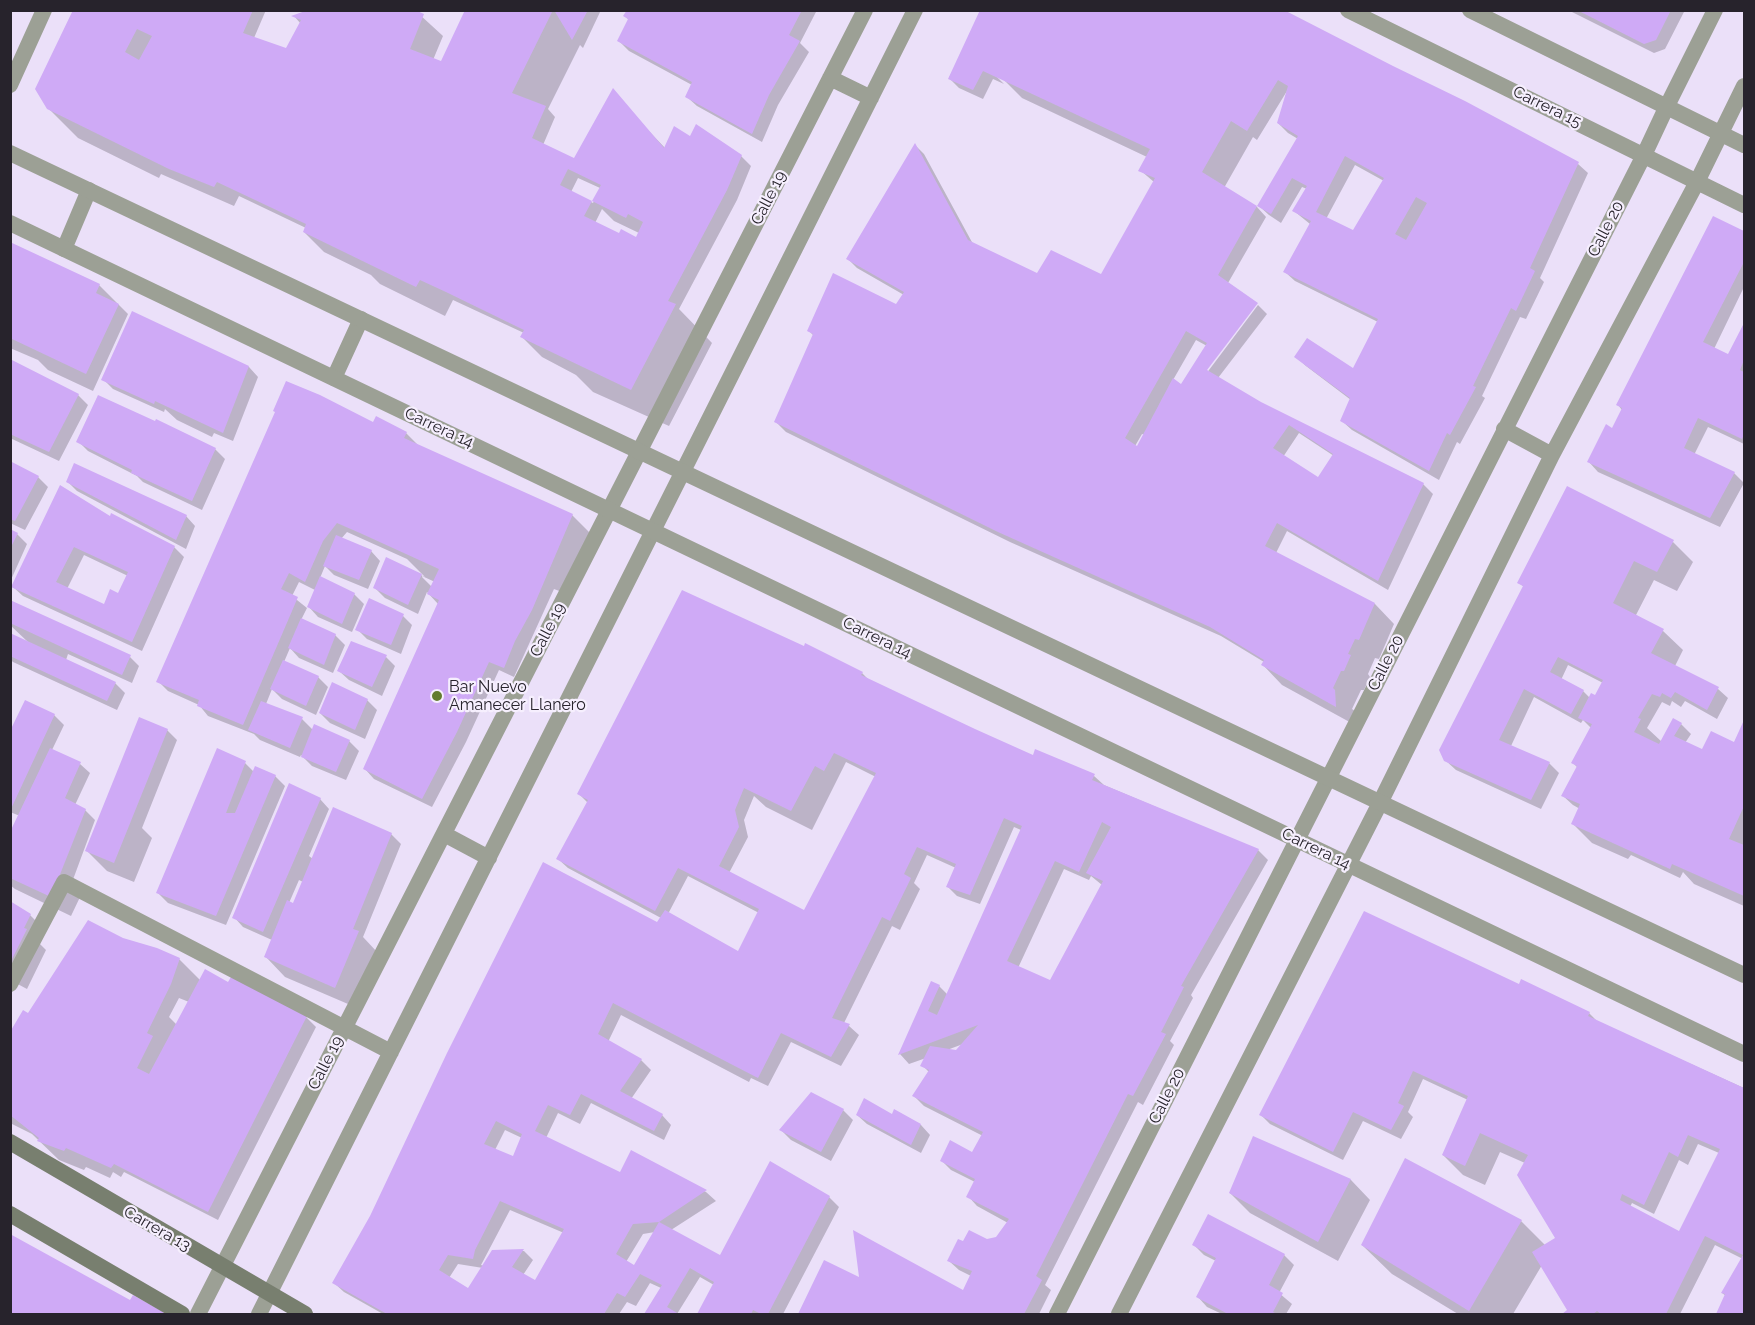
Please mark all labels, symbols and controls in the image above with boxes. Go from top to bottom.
street label: Carrera 15 [1510,82,1584,132]
street label: Calle 19 [747,168,791,228]
street label: Calle 20 [1584,198,1628,260]
street label: Carrera 14 [401,404,477,452]
street label: Calle 19 [526,600,570,660]
street label: Carrera 14 [840,613,914,663]
street label: Calle 20 [1364,632,1408,694]
place label: Bar Nuevo Amanecer Llanero [449,677,586,715]
marker: Bar Nuevo Amanecer Llanero [430,689,444,703]
street label: Carrera 14 [1279,824,1353,874]
street label: Calle 19 [304,1033,348,1093]
street label: Calle 20 [1145,1065,1189,1127]
street label: Carrera 13 [120,1202,194,1256]

